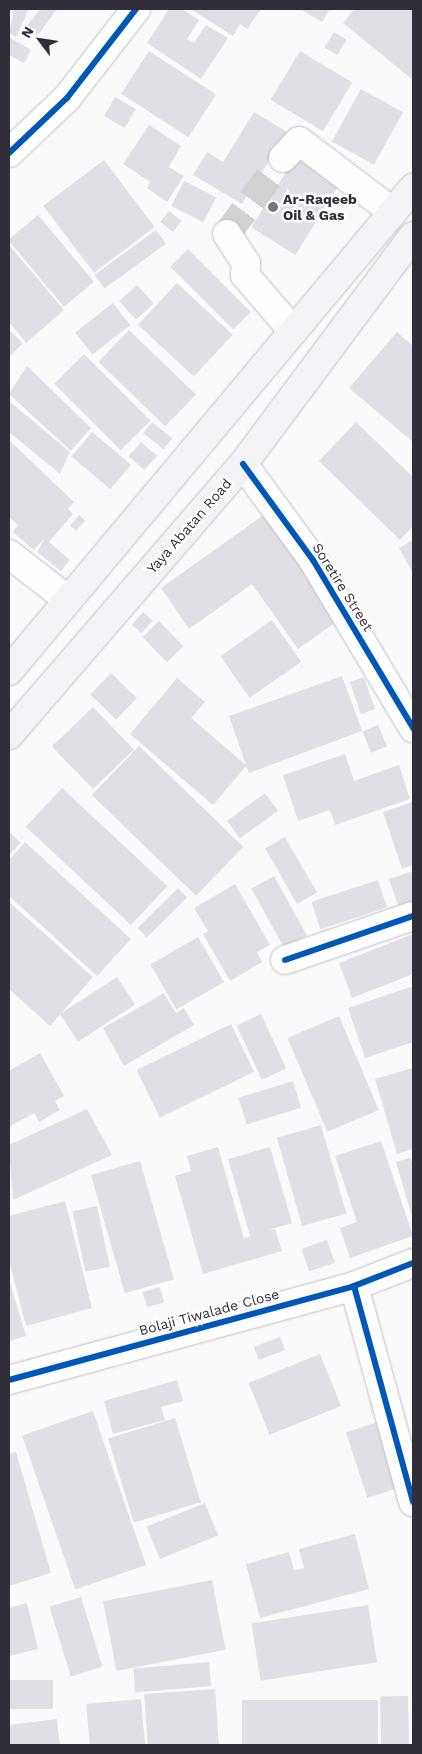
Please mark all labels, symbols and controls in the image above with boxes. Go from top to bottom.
north arrow [15,15,65,65]
text: N [18,24,37,41]
place label: Ar-Raqeeb Oil & Gas [283,191,357,223]
marker: Ar-Raqeeb Oil & Gas [267,201,279,213]
street label: Yaya Abatan Road [143,475,235,577]
street label: Soretire Street [309,540,377,634]
street label: Bolaji Tiwalade Close [137,1285,281,1339]

